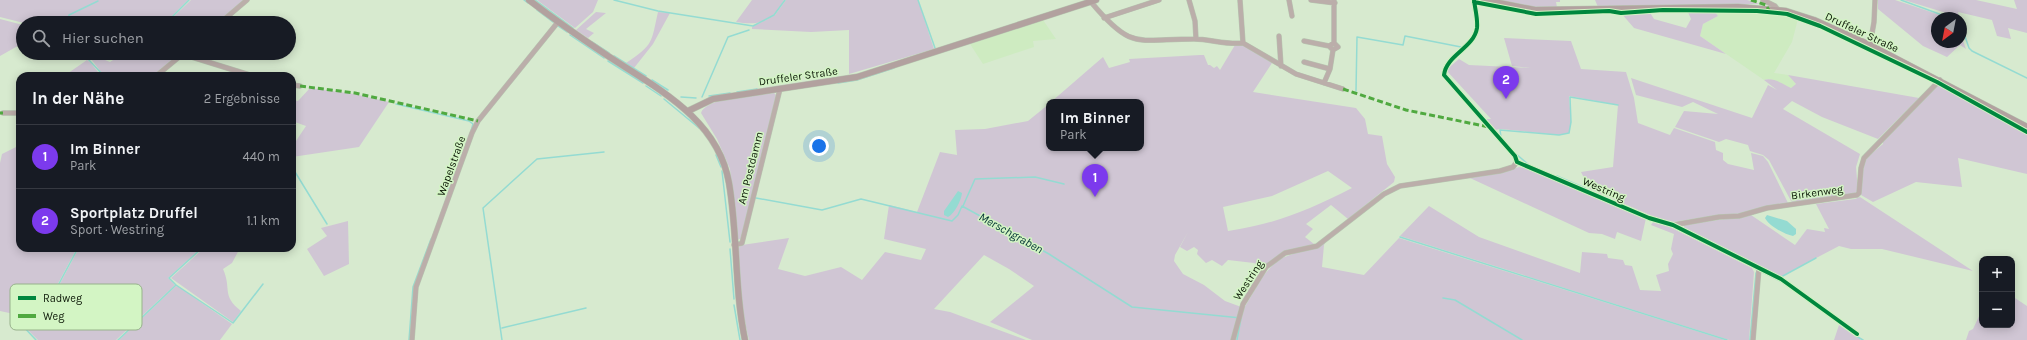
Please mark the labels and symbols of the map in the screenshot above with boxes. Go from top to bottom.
street label: Druffeler Straße [1823,10,1901,55]
north arrow [1931,12,1967,48]
street label: Druffeler Straße [758,64,839,88]
pin: 2 [1493,66,1519,99]
street label: Am Postdamm [735,130,766,206]
street label: Wapelstraße [435,134,468,198]
your location [809,136,829,156]
pin: 1 [1082,164,1108,197]
street label: Westring [1580,175,1628,205]
street label: Birkenweg [1790,182,1845,203]
water label: Merschgraben [976,210,1046,256]
street label: Westring [1231,257,1267,303]
legend [10,284,142,330]
text: Radweg [43,292,83,305]
text: Weg [43,310,65,323]

